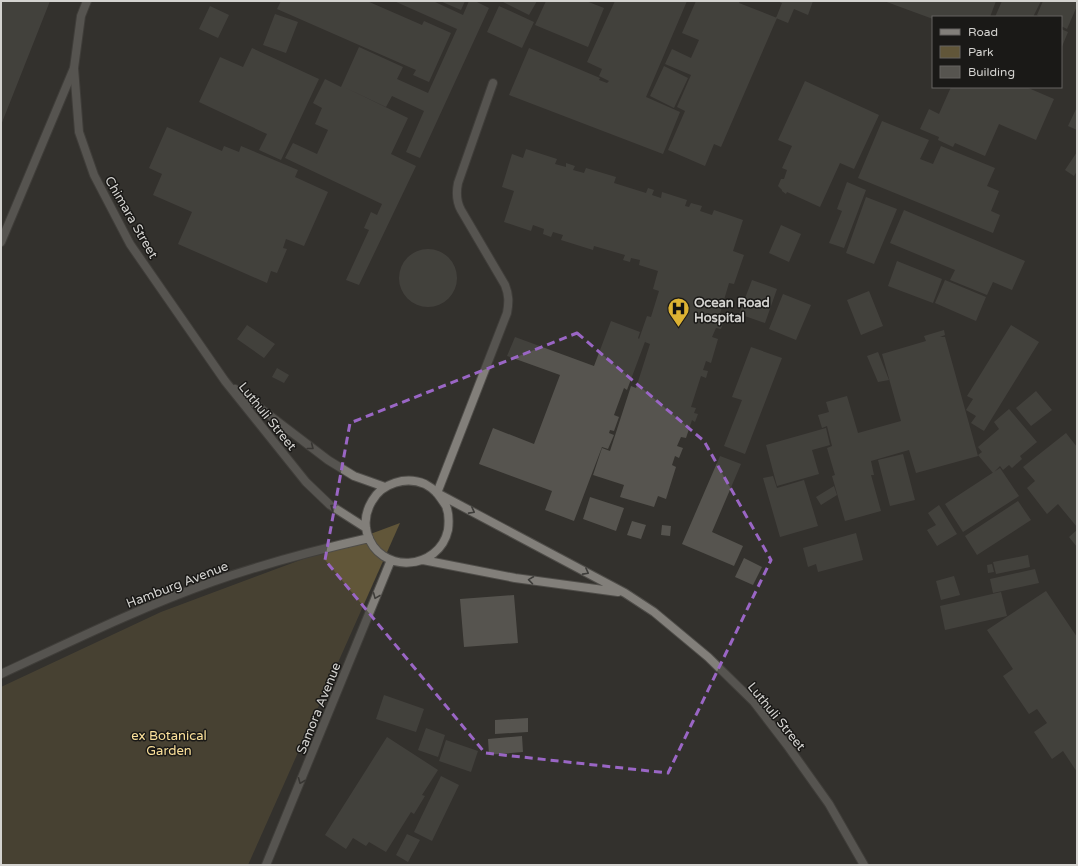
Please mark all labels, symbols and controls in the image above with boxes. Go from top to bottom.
legend [932,16,1062,88]
text: Road [968,25,998,39]
text: Park [968,45,994,59]
text: Building [968,65,1015,79]
street label: Chimara Street [101,174,161,261]
place label: Ocean Road Hospital [694,295,770,326]
hospital icon: Ocean Road Hospital [666,296,692,329]
street label: Luthuli Street [235,379,300,454]
one-way arrow [307,443,314,450]
one-way arrow [331,505,338,512]
one-way arrow [468,506,475,514]
street label: Hamburg Avenue [124,558,231,612]
one-way arrow [582,568,590,575]
one-way arrow [528,576,534,585]
one-way arrow [373,593,381,600]
street label: Samora Avenue [293,660,345,757]
street label: Luthuli Street [744,679,809,754]
park label: ex Botanical Garden [131,728,207,759]
one-way arrow [297,778,305,785]

